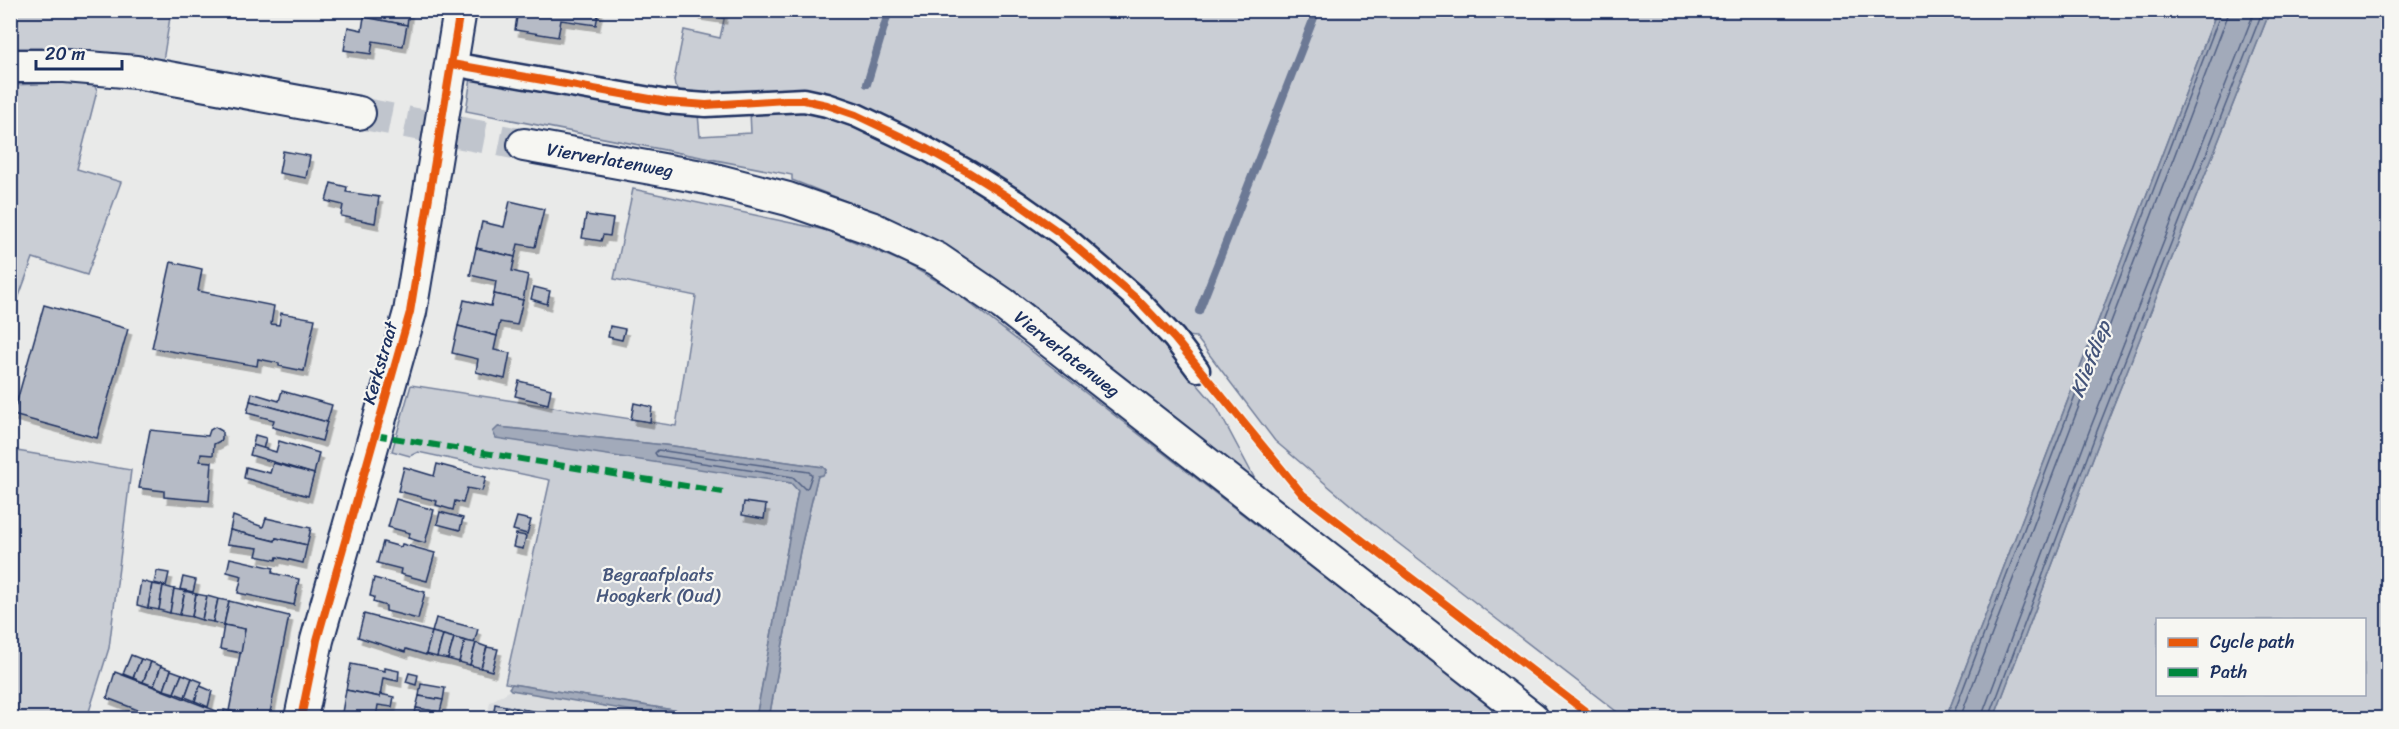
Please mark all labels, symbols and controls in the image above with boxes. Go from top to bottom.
scale bar [36,33,122,71]
text: 20 m [45,38,85,70]
street label: Vierverlatenweg [544,133,676,187]
street label: Vierverlatenweg [1007,302,1127,406]
water label: Kliefdiep [2060,315,2122,402]
street label: Kerkstraat [353,317,407,408]
park label: Begraafplaats Hoogkerk (Oud) [596,559,721,612]
legend [2156,618,2366,696]
text: Cycle path [2210,626,2294,658]
text: Path [2210,656,2247,688]

